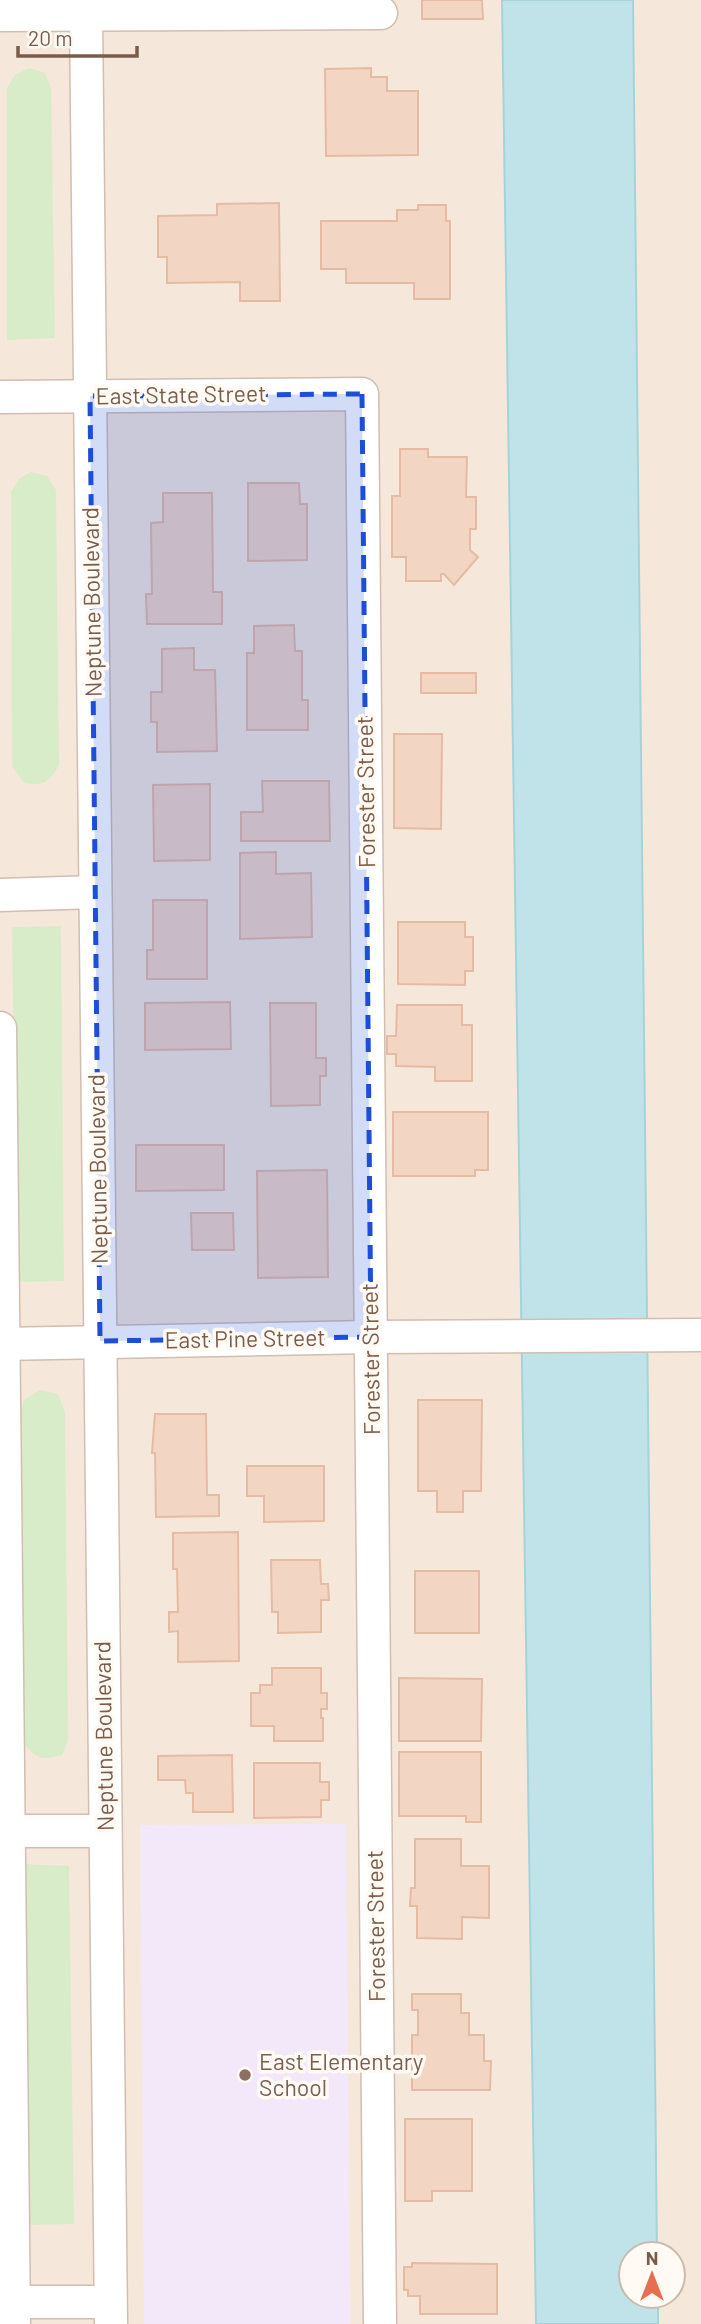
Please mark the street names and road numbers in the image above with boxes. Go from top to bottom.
street label: East State Street [95,379,267,409]
street label: Neptune Boulevard [75,507,107,697]
street label: Forester Street [350,716,380,868]
street label: Neptune Boulevard [81,1074,113,1264]
street label: Forester Street [355,1283,385,1435]
street label: East Pine Street [164,1323,326,1353]
street label: Neptune Boulevard [87,1641,119,1831]
street label: Forester Street [360,1850,390,2002]

